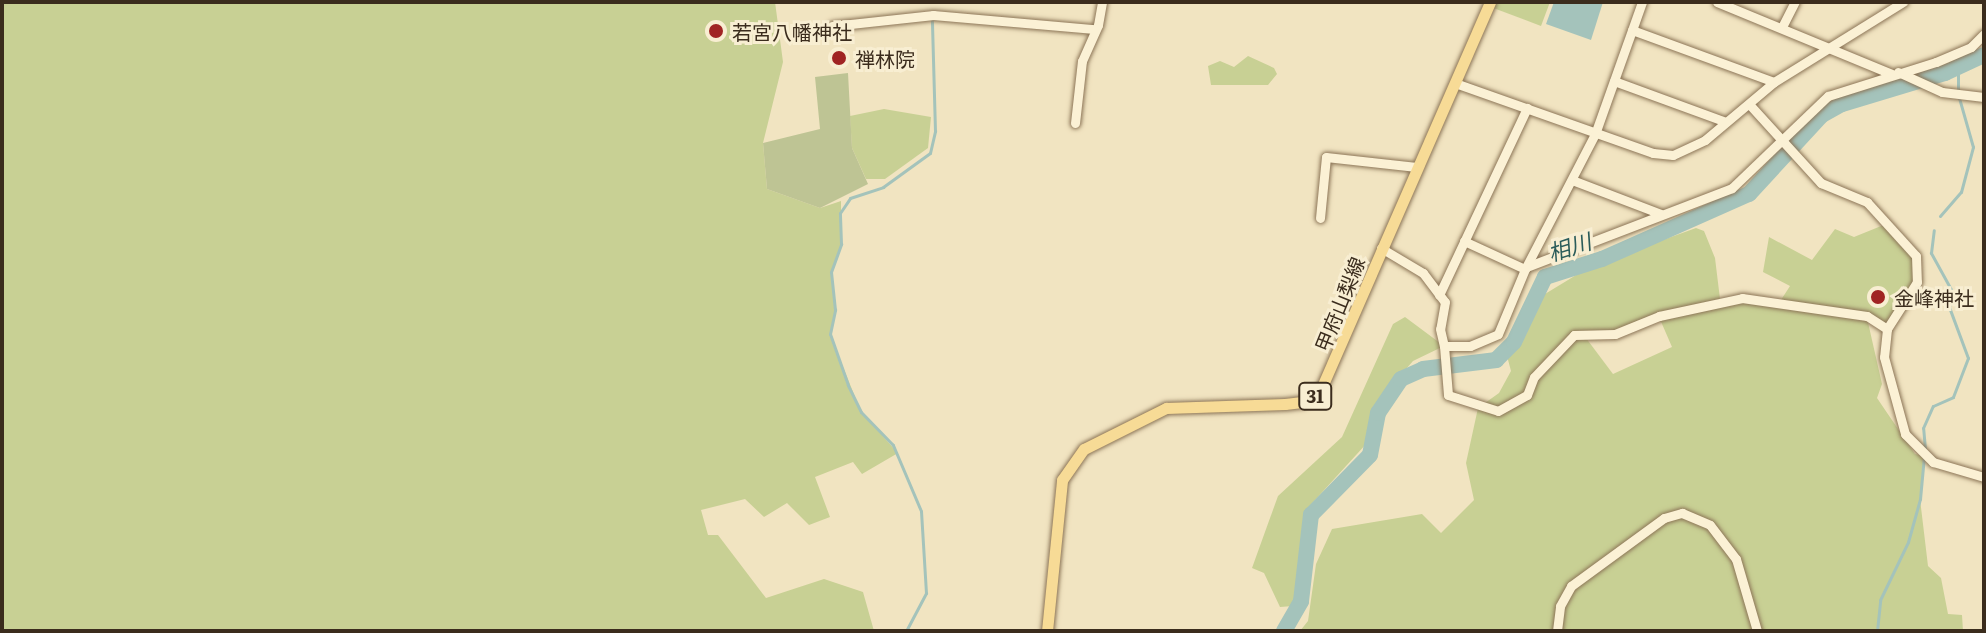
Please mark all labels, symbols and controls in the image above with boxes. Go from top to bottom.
place label: 若宮八幡神社 [732,19,852,43]
marker: 若宮八幡神社 [707,22,725,40]
place label: 禅林院 [855,46,915,70]
marker: 禅林院 [830,49,848,67]
water label: 相川 [1544,227,1594,265]
street label: 甲府山梨線 [1309,253,1369,355]
place label: 金峰神社 [1894,285,1974,309]
marker: 金峰神社 [1869,288,1887,306]
road number: 31 [1297,382,1333,410]

